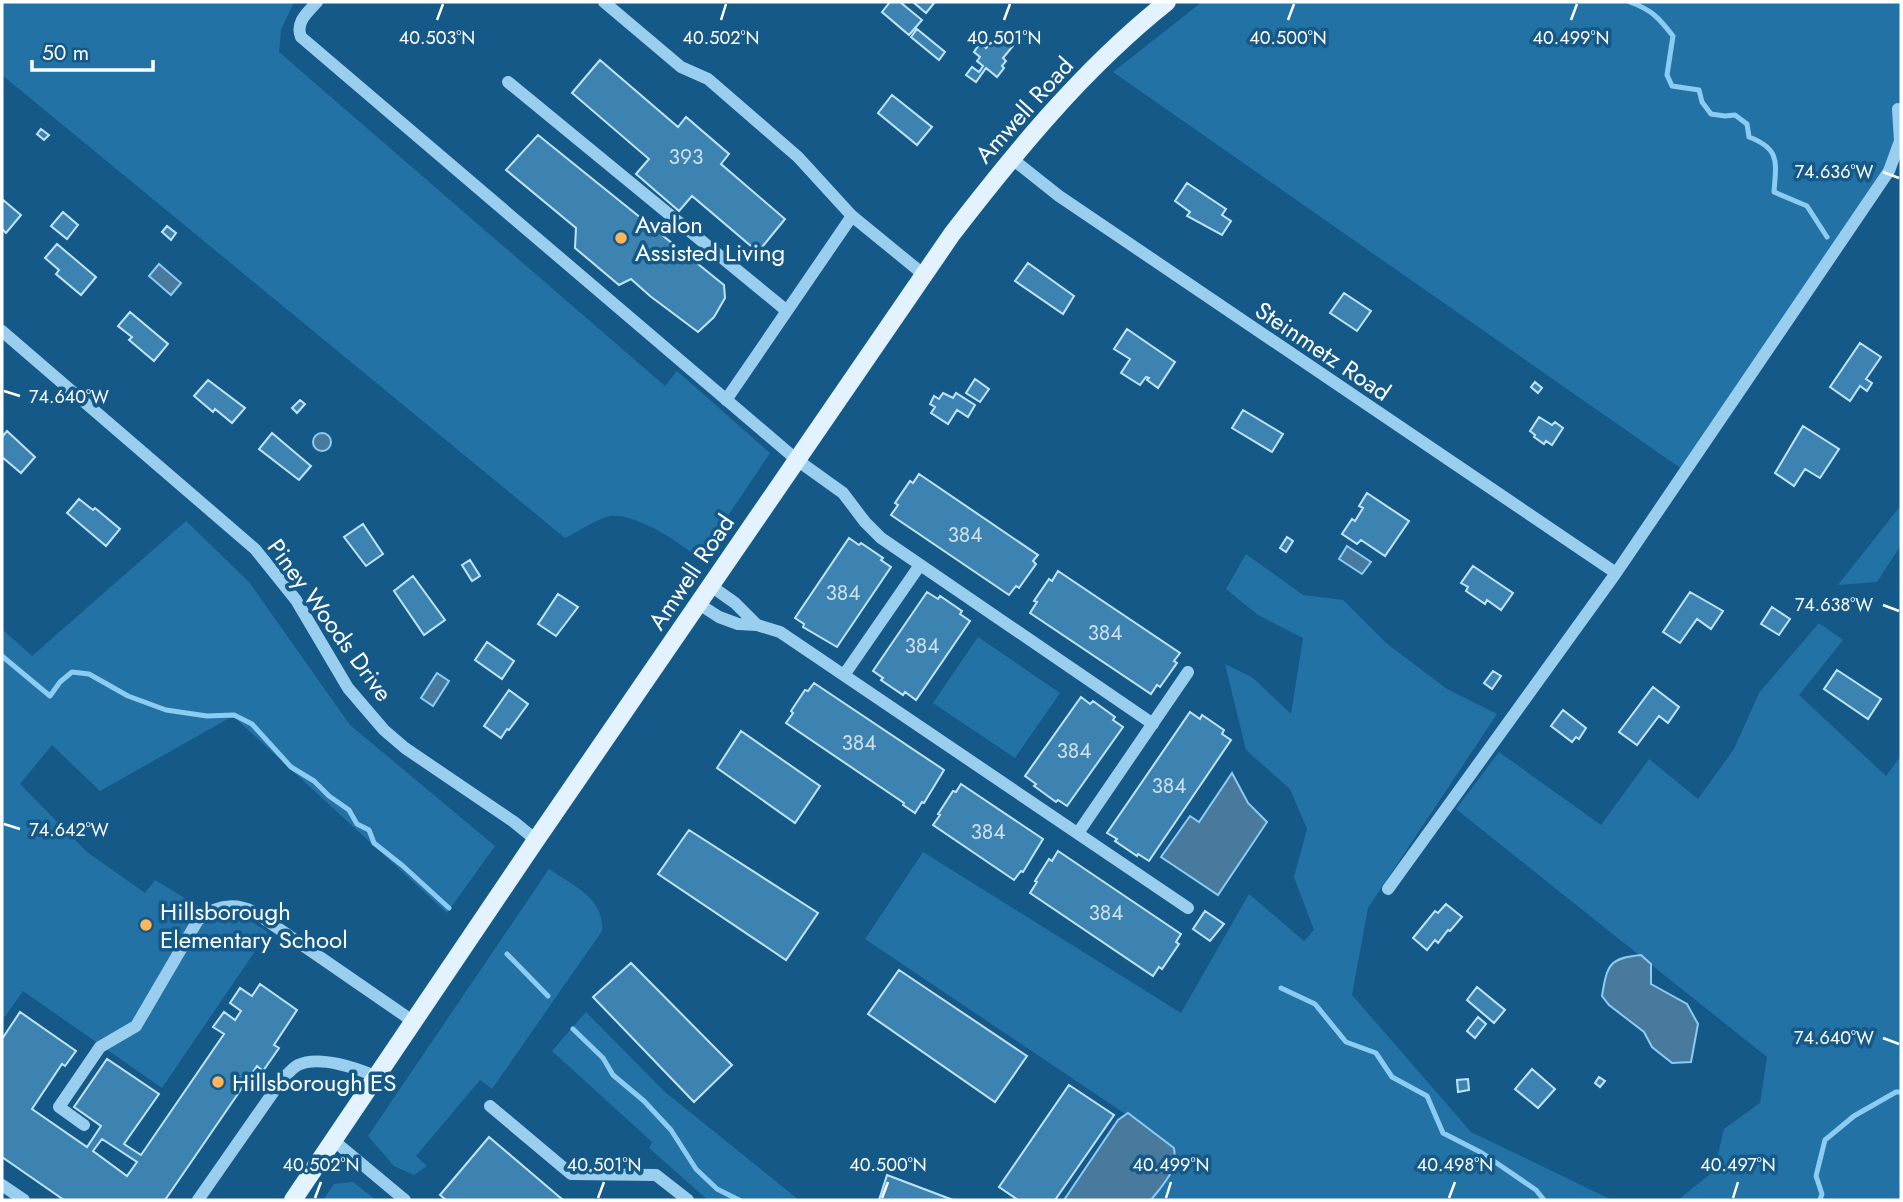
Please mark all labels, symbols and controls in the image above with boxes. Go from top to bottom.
text: 40.503°N [399,25,475,51]
text: 40.502°N [683,25,759,51]
text: 40.501°N [967,25,1041,51]
text: 40.500°N [1249,25,1327,51]
text: 40.499°N [1533,25,1609,51]
scale bar [32,28,152,72]
text: 50 m [42,38,89,68]
street label: Amwell Road [967,49,1081,171]
house number: 393 [668,142,704,172]
text: 74.636°W [1795,159,1874,185]
place label: Avalon Assisted Living [635,207,785,270]
marker: Avalon Assisted Living [613,230,629,246]
street label: Steinmetz Road [1248,293,1398,409]
text: 74.640°W [29,384,109,410]
street label: Amwell Road [639,507,743,637]
house number: 384 [947,520,983,550]
street label: Piney Woods Drive [259,531,401,709]
house number: 384 [825,578,861,608]
text: 74.638°W [1795,592,1873,618]
house number: 384 [1087,618,1123,648]
house number: 384 [904,631,940,661]
house number: 384 [841,728,877,758]
house number: 384 [1056,736,1092,766]
house number: 384 [1151,771,1187,801]
text: 74.642°W [29,817,109,843]
house number: 384 [970,817,1006,847]
place label: Hillsborough Elementary School [160,894,348,957]
house number: 384 [1088,898,1124,928]
marker: Hillsborough Elementary School [138,917,154,933]
text: 74.640°W [1794,1025,1874,1051]
place label: Hillsborough ES [232,1065,396,1100]
marker: Hillsborough ES [210,1074,226,1090]
text: 40.502°N [283,1152,359,1178]
text: 40.501°N [567,1152,641,1178]
text: 40.500°N [849,1152,927,1178]
text: 40.499°N [1133,1152,1209,1178]
text: 40.498°N [1417,1152,1493,1178]
text: 40.497°N [1700,1152,1776,1178]

